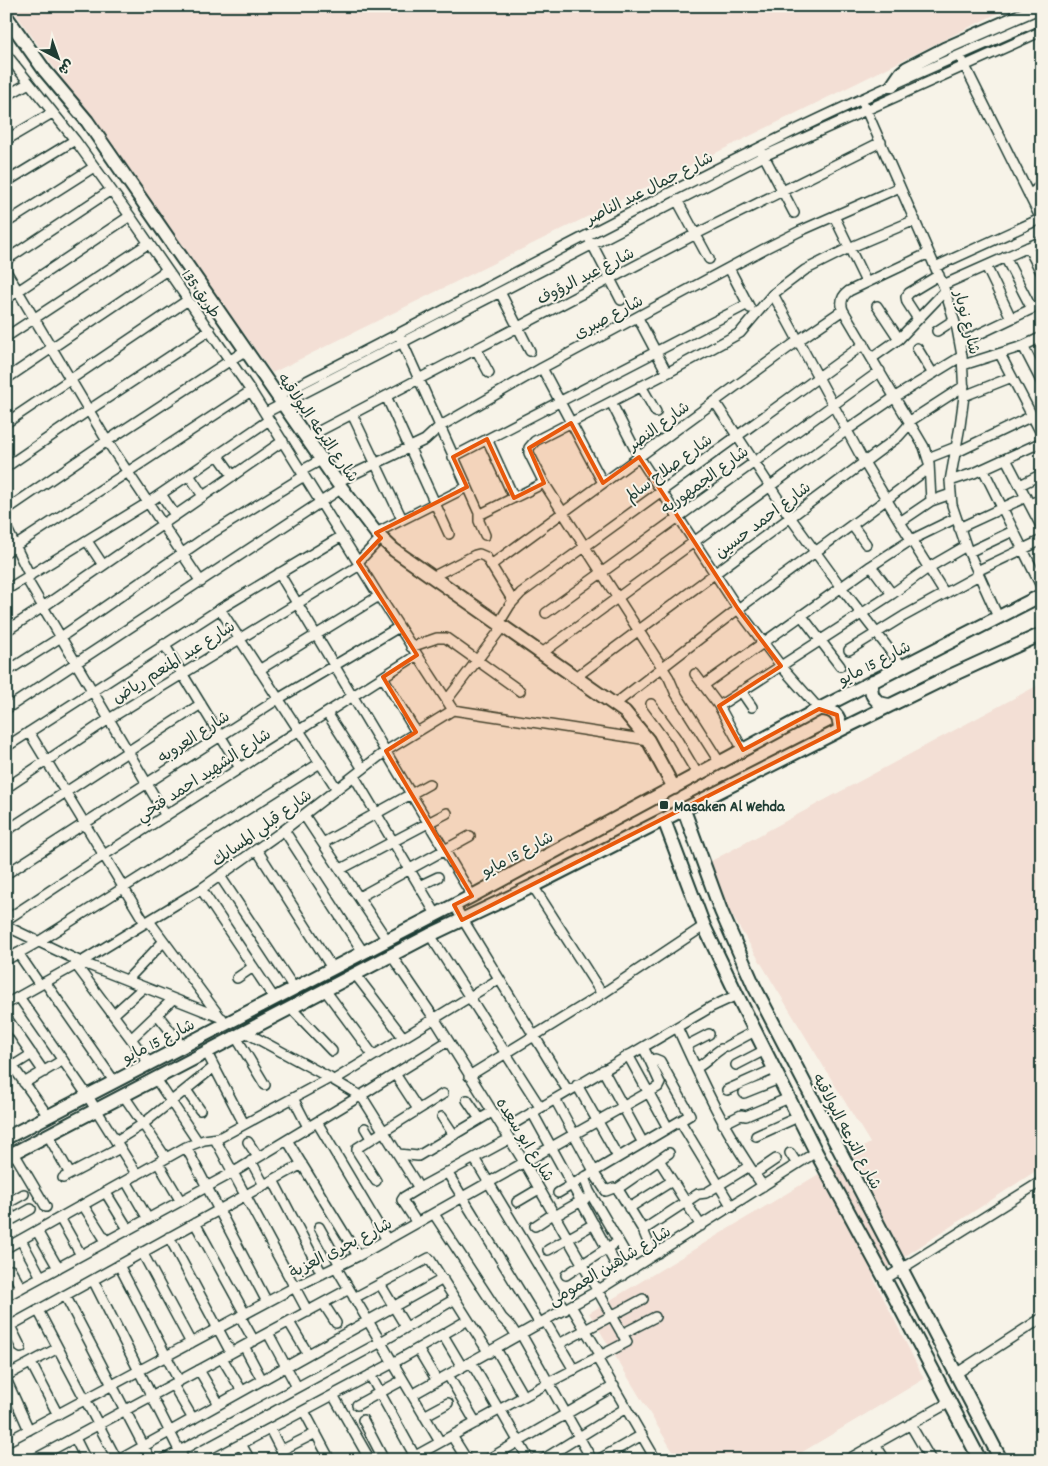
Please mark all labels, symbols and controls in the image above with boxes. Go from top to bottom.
north arrow [32,32,82,82]
text: ش [53,54,78,79]
street label: شارع جمال عبد الناصر [581,147,718,232]
street label: شارع عبد الرؤوف [533,243,639,312]
street label: طريق 135 [175,265,225,324]
street label: شارع نوبار [946,287,985,357]
street label: شارع صبرى [570,290,648,346]
street label: شارع الترعه البولاقيه [271,369,363,488]
street label: شارع النصر [622,397,695,459]
street label: شارع صلاح سالم [621,429,718,509]
street label: شارع الجمهوريه [657,441,754,521]
street label: شارع احمد حسين [711,477,816,565]
street label: شارع عبد المنعم رياض [108,616,240,710]
street label: شارع 15 مايو [833,636,915,693]
street label: شارع العروبه [154,706,235,770]
street label: شارع الشهيد احمد فتحي [132,724,277,829]
street label: شارع قبلي المسابك [208,785,318,874]
place label: Masaken Al Wehda [674,796,786,819]
marker: Masaken Al Wehda [658,799,670,811]
street label: شارع 15 مايو [476,827,558,885]
street label: شارع 15 مايو [117,1014,199,1071]
street label: شارع الترعه البولاقيه [805,1070,886,1194]
street label: شارع ابو سعده [489,1094,559,1187]
street label: شارع بحرى العزبة [286,1213,397,1285]
street label: شارع شاهين العمومى [545,1221,676,1313]

